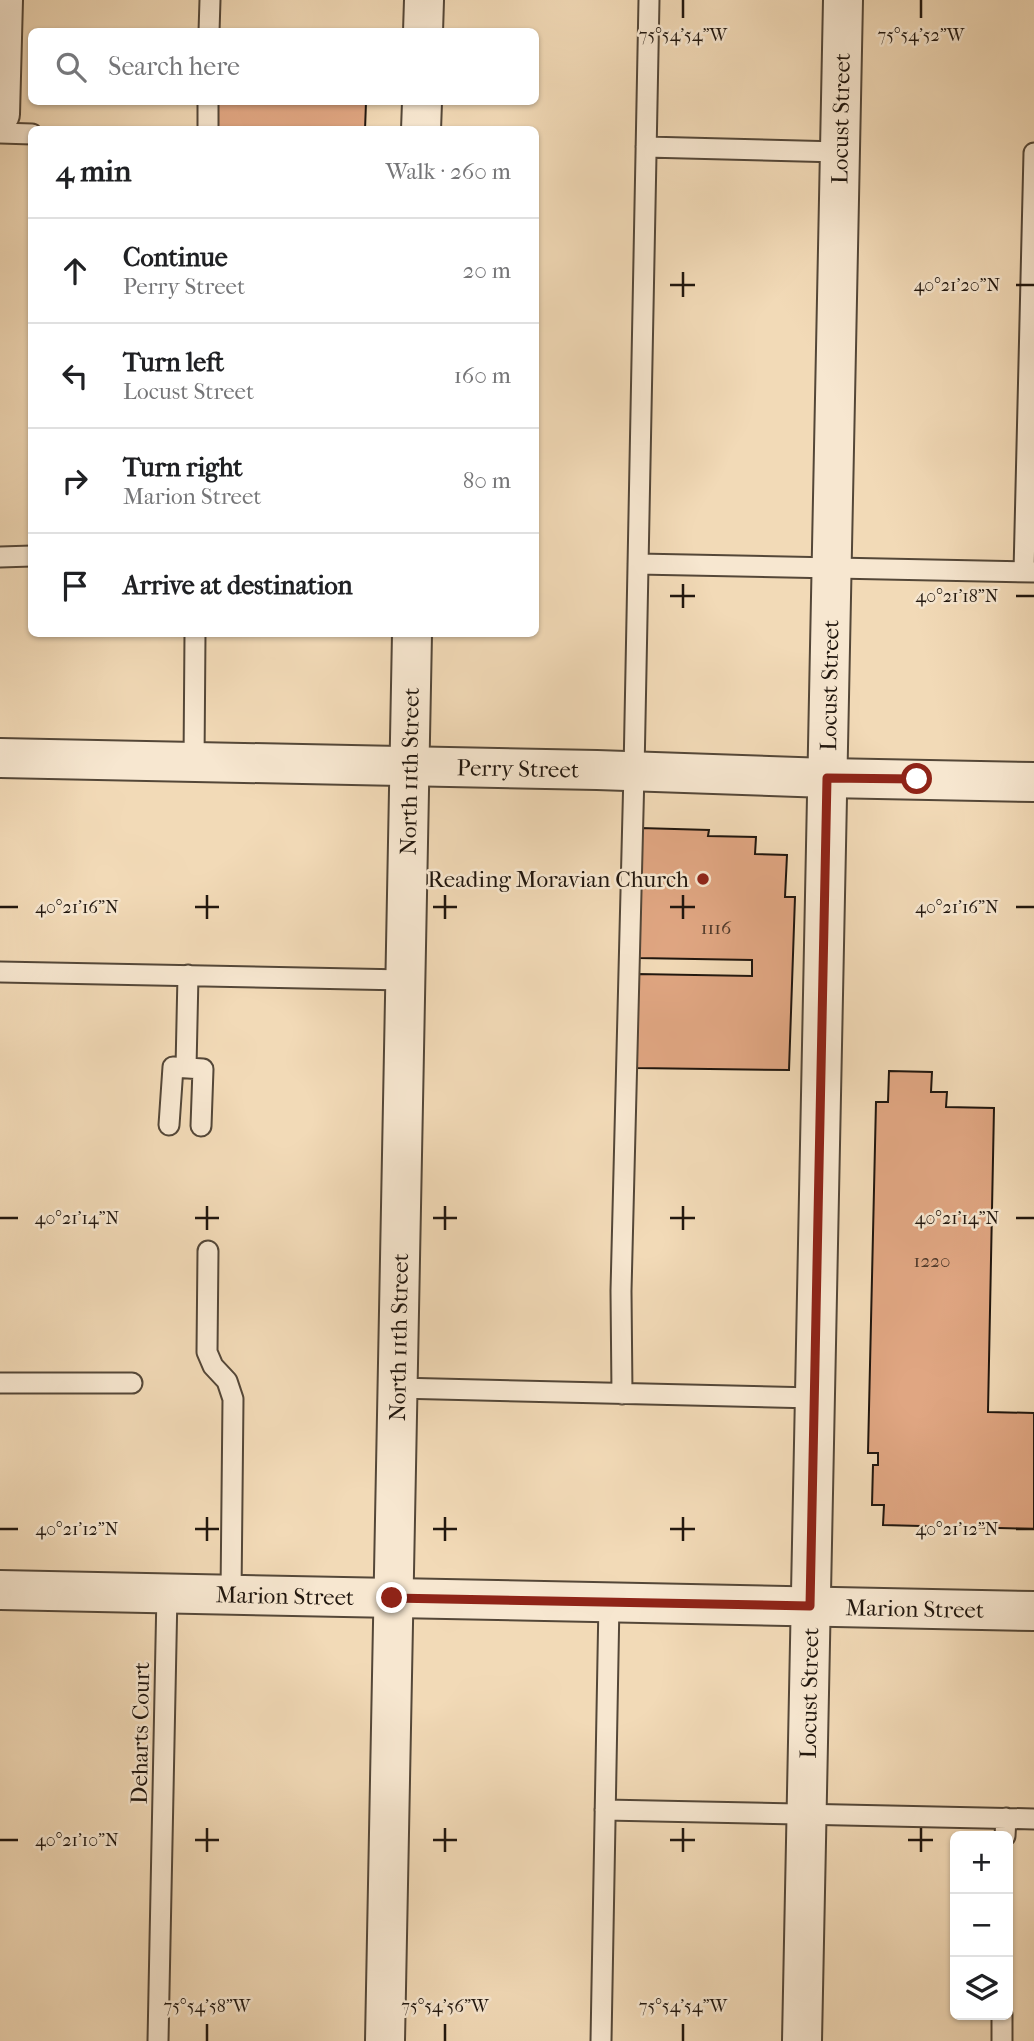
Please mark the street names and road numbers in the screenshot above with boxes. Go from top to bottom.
street label: Locust Street [826,53,856,184]
street label: Locust Street [815,619,845,751]
street label: North 11th Street [395,687,425,855]
street label: Perry Street [456,754,579,784]
street label: North 11th Street [384,1253,414,1421]
street label: Marion Street [215,1581,355,1611]
street label: Marion Street [845,1594,984,1624]
street label: Locust Street [795,1627,824,1759]
street label: Deharts Court [126,1662,155,1804]

